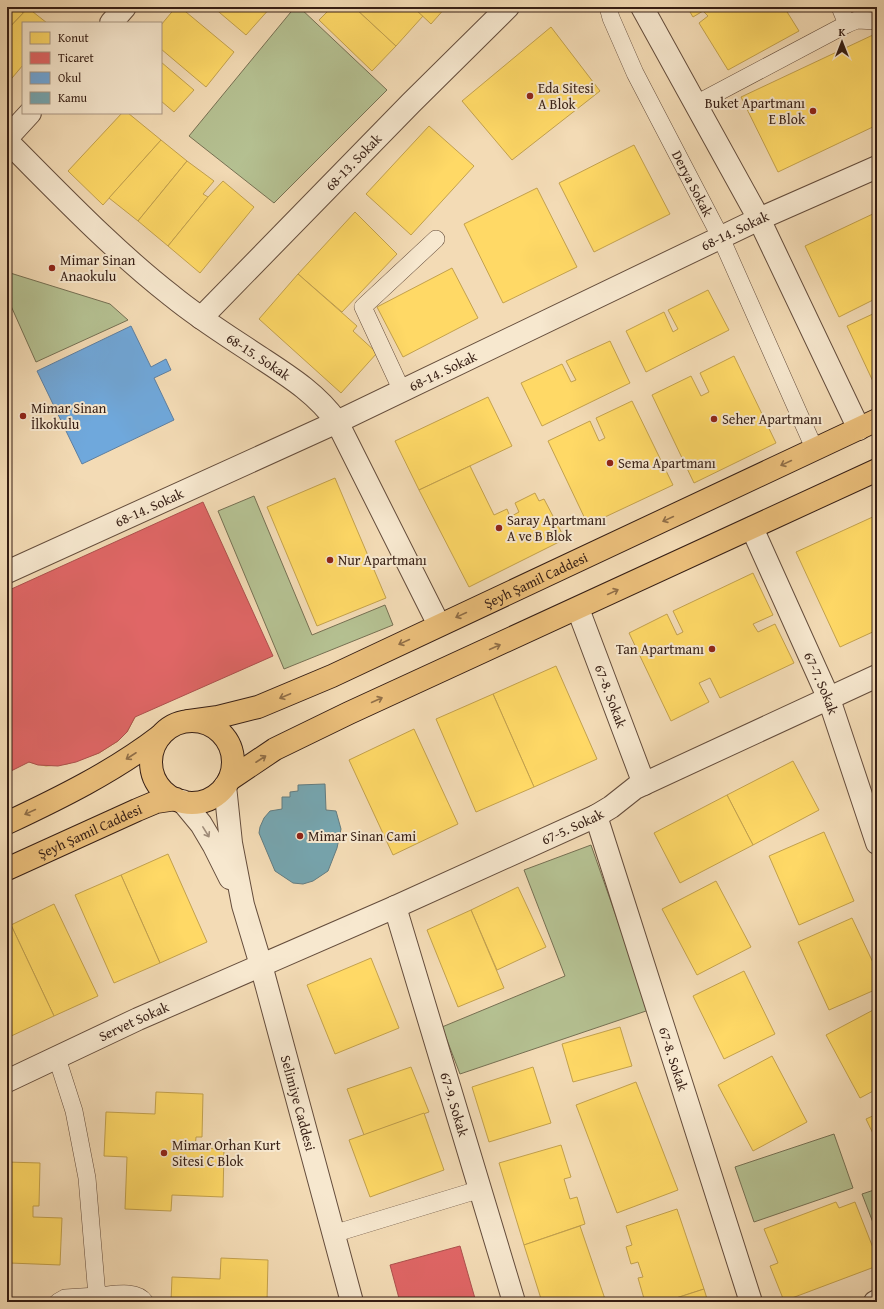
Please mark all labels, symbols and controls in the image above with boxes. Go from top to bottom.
legend [22,22,162,114]
north arrow [822,22,862,62]
text: K [839,24,846,40]
text: Konut [58,29,89,46]
text: Ticaret [58,49,94,66]
text: Okul [58,69,82,86]
place label: Eda Sitesi A Blok [538,78,594,114]
text: Kamu [58,89,88,106]
marker: Eda Sitesi A Blok [525,91,535,101]
place label: Buket Apartmanı E Blok [705,93,806,129]
marker: Buket Apartmanı E Blok [808,106,818,116]
street label: 68-13. Sokak [321,128,387,195]
street label: Derya Sokak [667,147,719,221]
street label: 68-14. Sokak [698,206,773,255]
place label: Mimar Sinan Anaokulu [60,250,136,286]
marker: Mimar Sinan Anaokulu [47,263,57,273]
street label: 68-15. Sokak [222,328,295,385]
street label: 68-14. Sokak [406,346,481,396]
place label: Mimar Sinan İlkokulu [31,398,107,434]
place label: Seher Apartmanı [722,409,822,429]
marker: Mimar Sinan İlkokulu [18,411,28,421]
marker: Seher Apartmanı [709,414,719,424]
place label: Sema Apartmanı [618,453,716,473]
marker: Sema Apartmanı [605,458,615,468]
one-way arrow [780,460,792,467]
street label: 68-14. Sokak [112,483,187,532]
place label: Saray Apartmanı A ve B Blok [507,510,606,546]
one-way arrow [662,516,674,523]
marker: Saray Apartmanı A ve B Blok [494,523,504,533]
street label: Şeyh Şamil Caddesi [481,547,591,613]
place label: Nur Apartmanı [338,550,427,570]
marker: Nur Apartmanı [325,555,335,565]
one-way arrow [607,588,619,595]
one-way arrow [456,612,468,619]
one-way arrow [398,639,410,646]
place label: Tan Apartmanı [616,639,704,659]
one-way arrow [489,643,501,650]
marker: Tan Apartmanı [707,644,717,654]
street label: 67-7. Sokak [799,649,844,718]
street label: 67-8. Sokak [590,661,632,731]
one-way arrow [280,692,292,700]
one-way arrow [371,696,383,704]
one-way arrow [125,753,137,761]
one-way arrow [255,754,267,762]
street label: Şeyh Şamil Caddesi [34,799,145,864]
street label: 67-5. Sokak [538,803,608,849]
one-way arrow [25,809,37,816]
one-way arrow [202,826,210,837]
place label: Mimar Sinan Cami [308,826,416,846]
marker: Mimar Sinan Cami [295,831,305,841]
street label: Servet Sokak [95,996,173,1046]
street label: 67-8. Sokak [654,1024,693,1094]
street label: Selimiye Caddesi [276,1053,321,1153]
street label: 67-9. Sokak [435,1070,474,1140]
place label: Mimar Orhan Kurt Sitesi C Blok [172,1135,281,1171]
marker: Mimar Orhan Kurt Sitesi C Blok [159,1148,169,1158]

